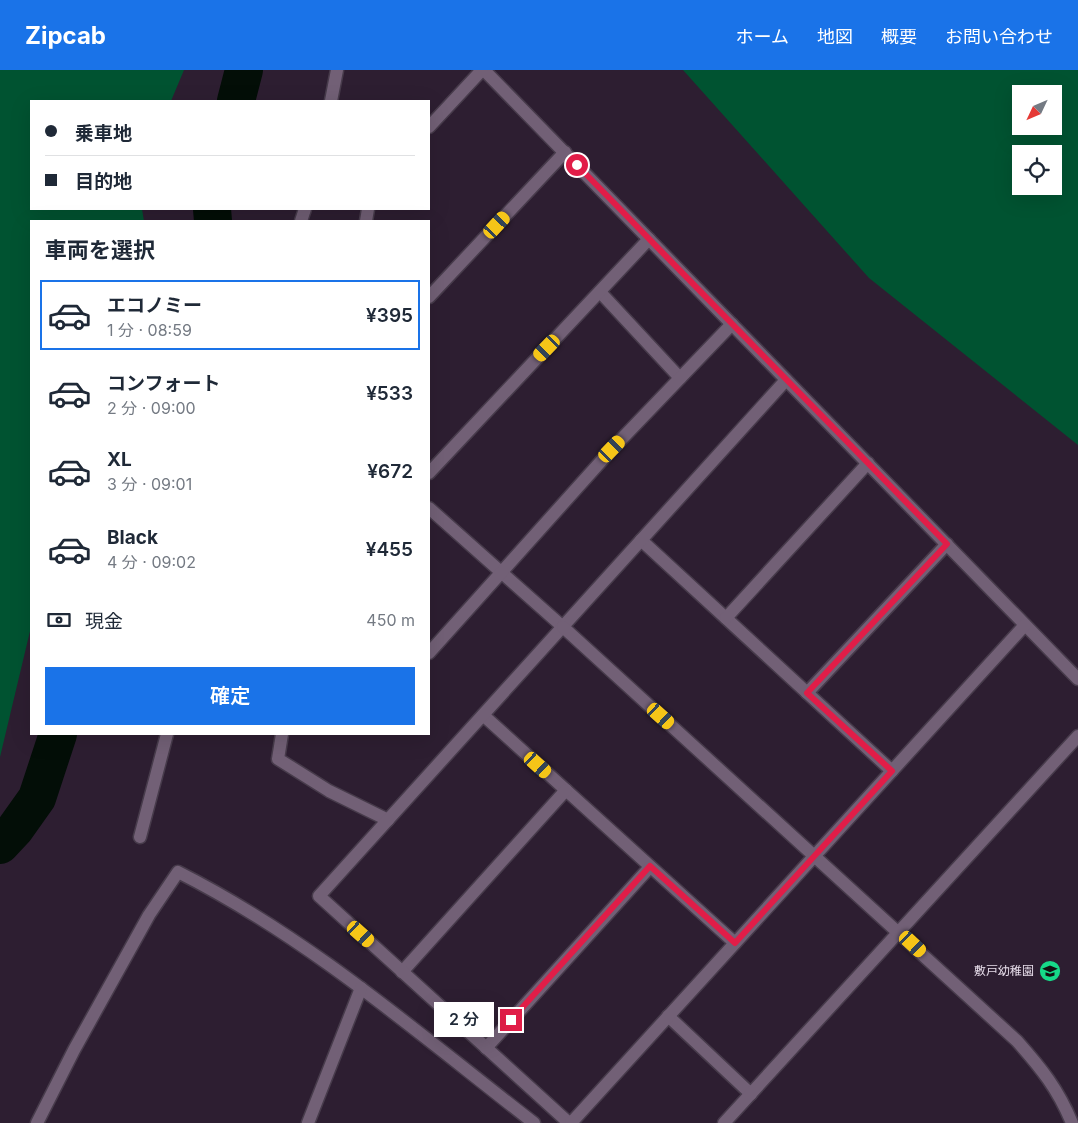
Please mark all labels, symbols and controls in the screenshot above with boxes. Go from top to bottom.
text: Zipcab [25,21,106,50]
text: ホーム [736,26,789,47]
text: 地図 [817,26,853,47]
text: 概要 [881,26,917,47]
text: お問い合わせ [945,26,1053,47]
north arrow [1012,85,1062,135]
map controls [1012,85,1062,195]
text: 乗車地 [75,122,132,145]
button: locate [1012,145,1062,195]
route start [566,154,588,176]
text: 目的地 [75,170,132,193]
car [481,209,512,241]
text: 車両を選択 [45,237,155,263]
icon: car [47,293,92,338]
text: エコノミー [107,294,202,317]
text: ¥395 [366,304,413,327]
text: 1 分 · 08:59 [107,320,192,340]
car [531,332,562,364]
icon: car [47,371,92,416]
text: コンフォート [107,372,220,395]
text: ¥533 [366,382,413,405]
text: 2 分 · 09:00 [107,398,196,418]
car [596,433,627,465]
text: XL [107,448,132,471]
icon: car [47,449,92,494]
text: ¥672 [367,460,413,483]
text: 3 分 · 09:01 [107,474,192,494]
text: Black [107,526,158,549]
icon: car [47,527,92,572]
text: ¥455 [366,538,413,561]
text: 4 分 · 09:02 [107,552,196,572]
icon: cash [45,606,73,634]
text: 現金 [85,610,123,633]
text: 450 m [366,610,415,630]
button: 確定 [45,667,415,725]
car [644,700,677,732]
car [521,749,554,781]
car [344,918,377,950]
car [896,928,929,960]
school or university icon: 敷戸幼稚園 [1038,959,1062,983]
place label: 敷戸幼稚園 [974,963,1034,978]
callout: 2 分 [434,1002,494,1038]
text: 2 分 [449,1009,479,1029]
route end [500,1009,522,1031]

